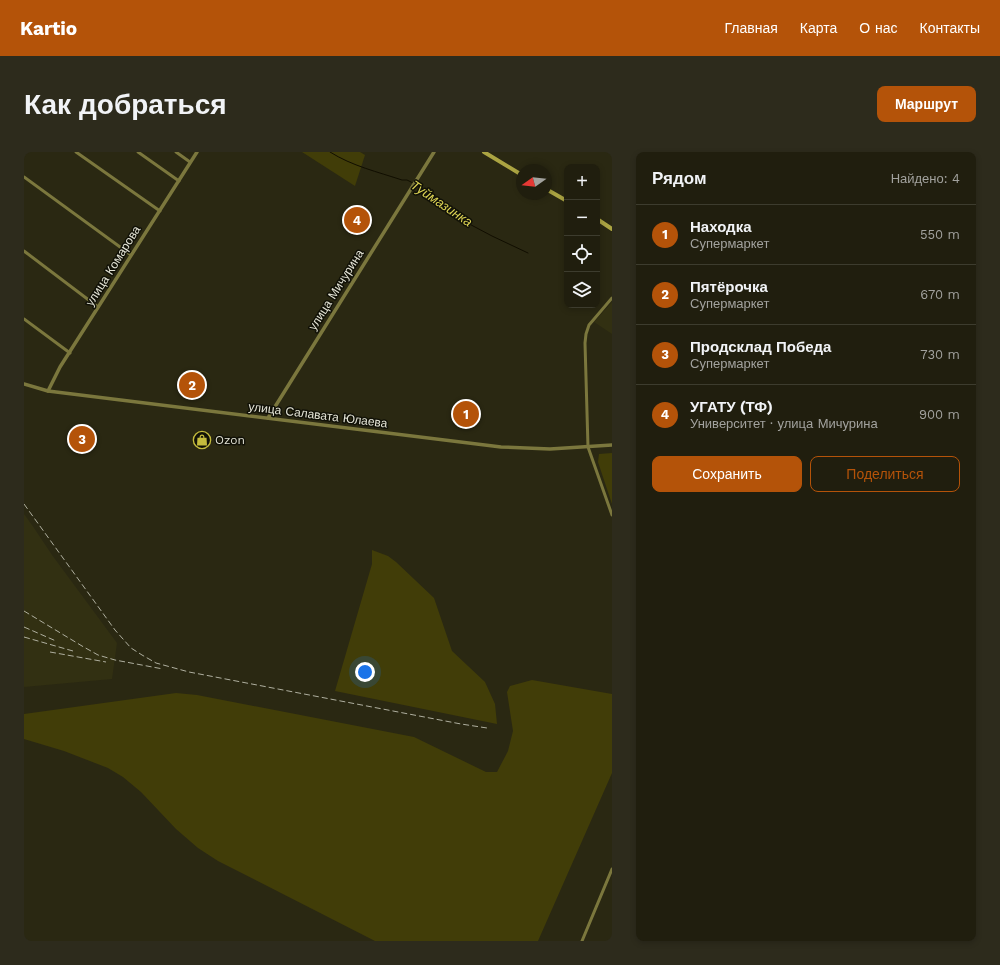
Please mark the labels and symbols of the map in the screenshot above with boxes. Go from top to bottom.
north arrow [516,164,552,200]
water label: Туймазинка [408,177,475,229]
pin: 4 [344,205,370,235]
street label: улица Комарова [83,223,143,309]
street label: улица Мичурина [306,247,367,333]
pin: 2 [179,370,205,400]
pin: 1 [453,399,479,429]
street label: улица Салавата Юлаева [248,400,389,431]
pin: 3 [69,424,95,454]
shop icon: Ozon [192,430,212,450]
place label: Ozon [215,433,245,447]
your location [355,662,375,682]

